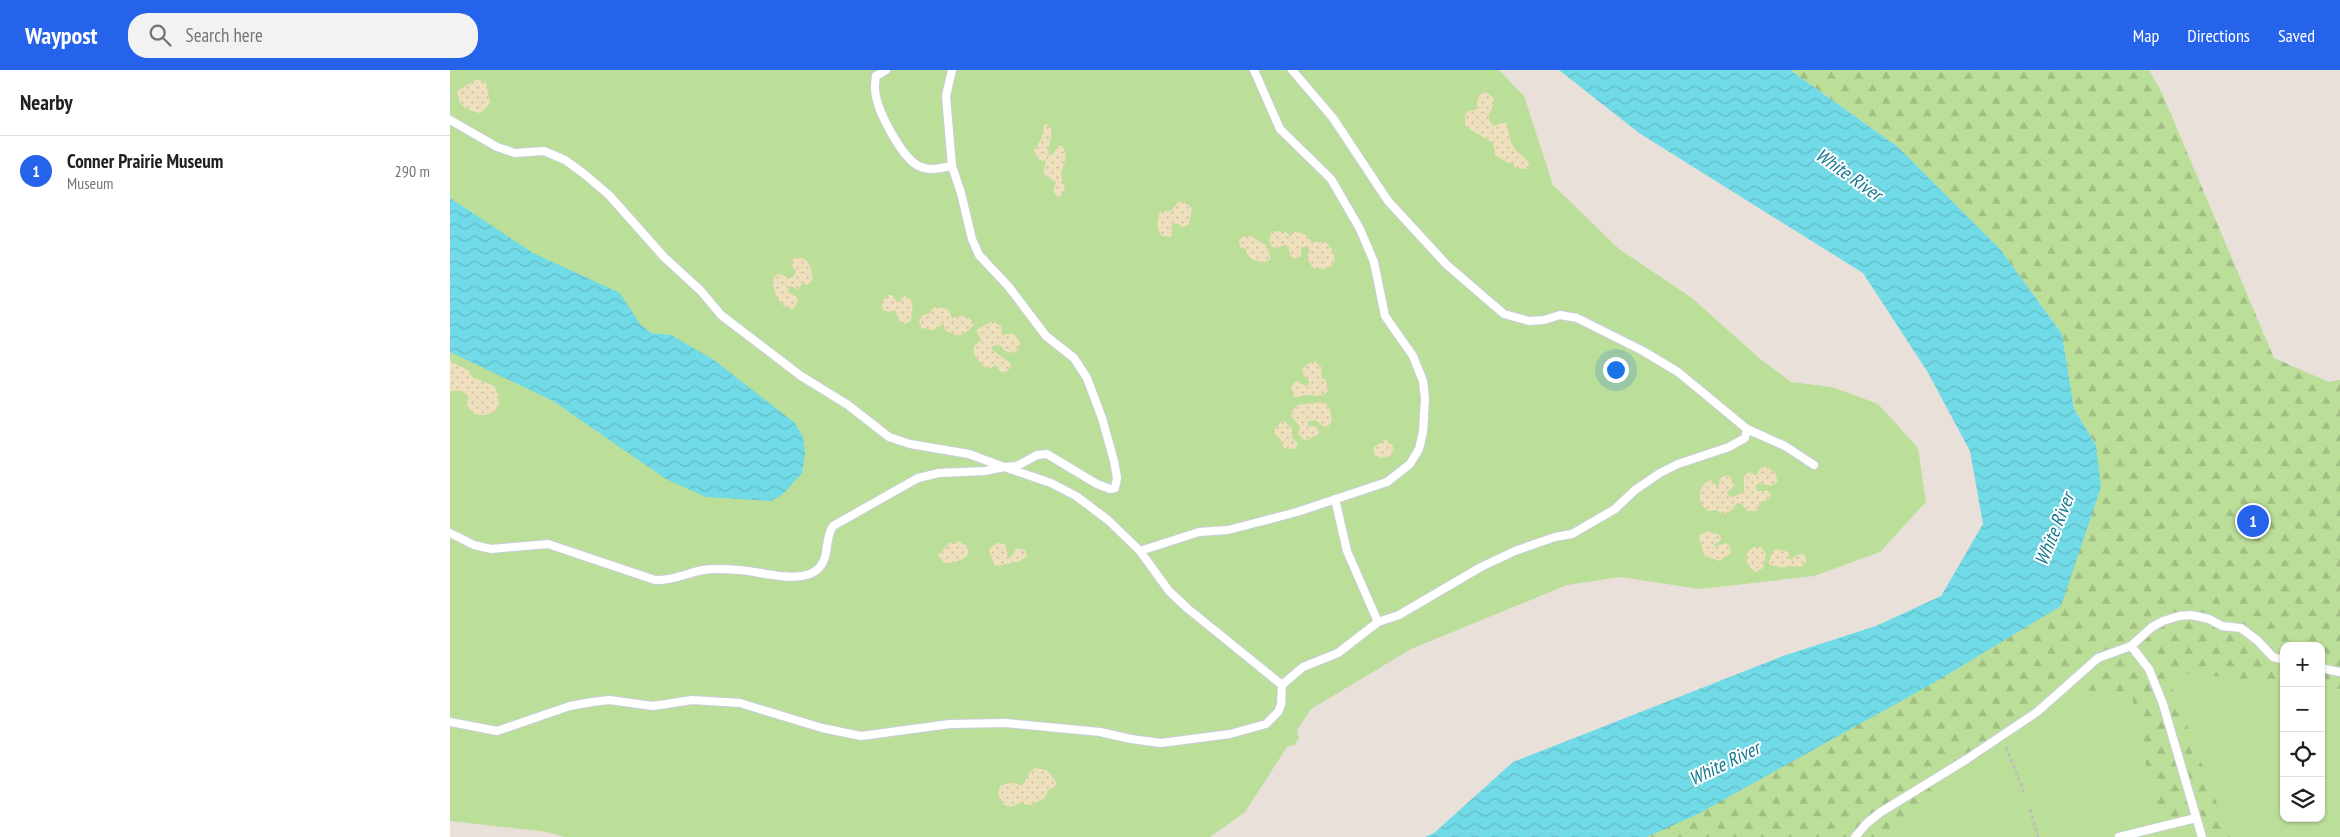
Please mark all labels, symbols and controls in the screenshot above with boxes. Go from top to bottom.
search box [128,13,478,58]
text: Waypost [25,20,98,51]
icon: search [146,21,174,49]
text: Search here [186,23,263,47]
text: Map [2133,24,2159,47]
text: Directions [2187,24,2250,47]
text: Saved [2278,24,2315,47]
text: Nearby [20,89,73,116]
water label: White River [1811,142,1889,207]
text: Conner Prairie Museum [67,149,223,173]
text: 1 [32,161,40,181]
text: 290 m [395,161,430,181]
text: Museum [67,173,114,193]
your location [1603,357,1629,383]
water label: White River [2029,487,2080,569]
pin: 1 [2237,502,2269,540]
map controls [2280,642,2325,822]
button: + [2280,642,2325,687]
button: − [2280,687,2325,732]
button: locate [2280,732,2325,777]
water label: White River [1685,734,1766,790]
button: layers [2280,777,2325,822]

